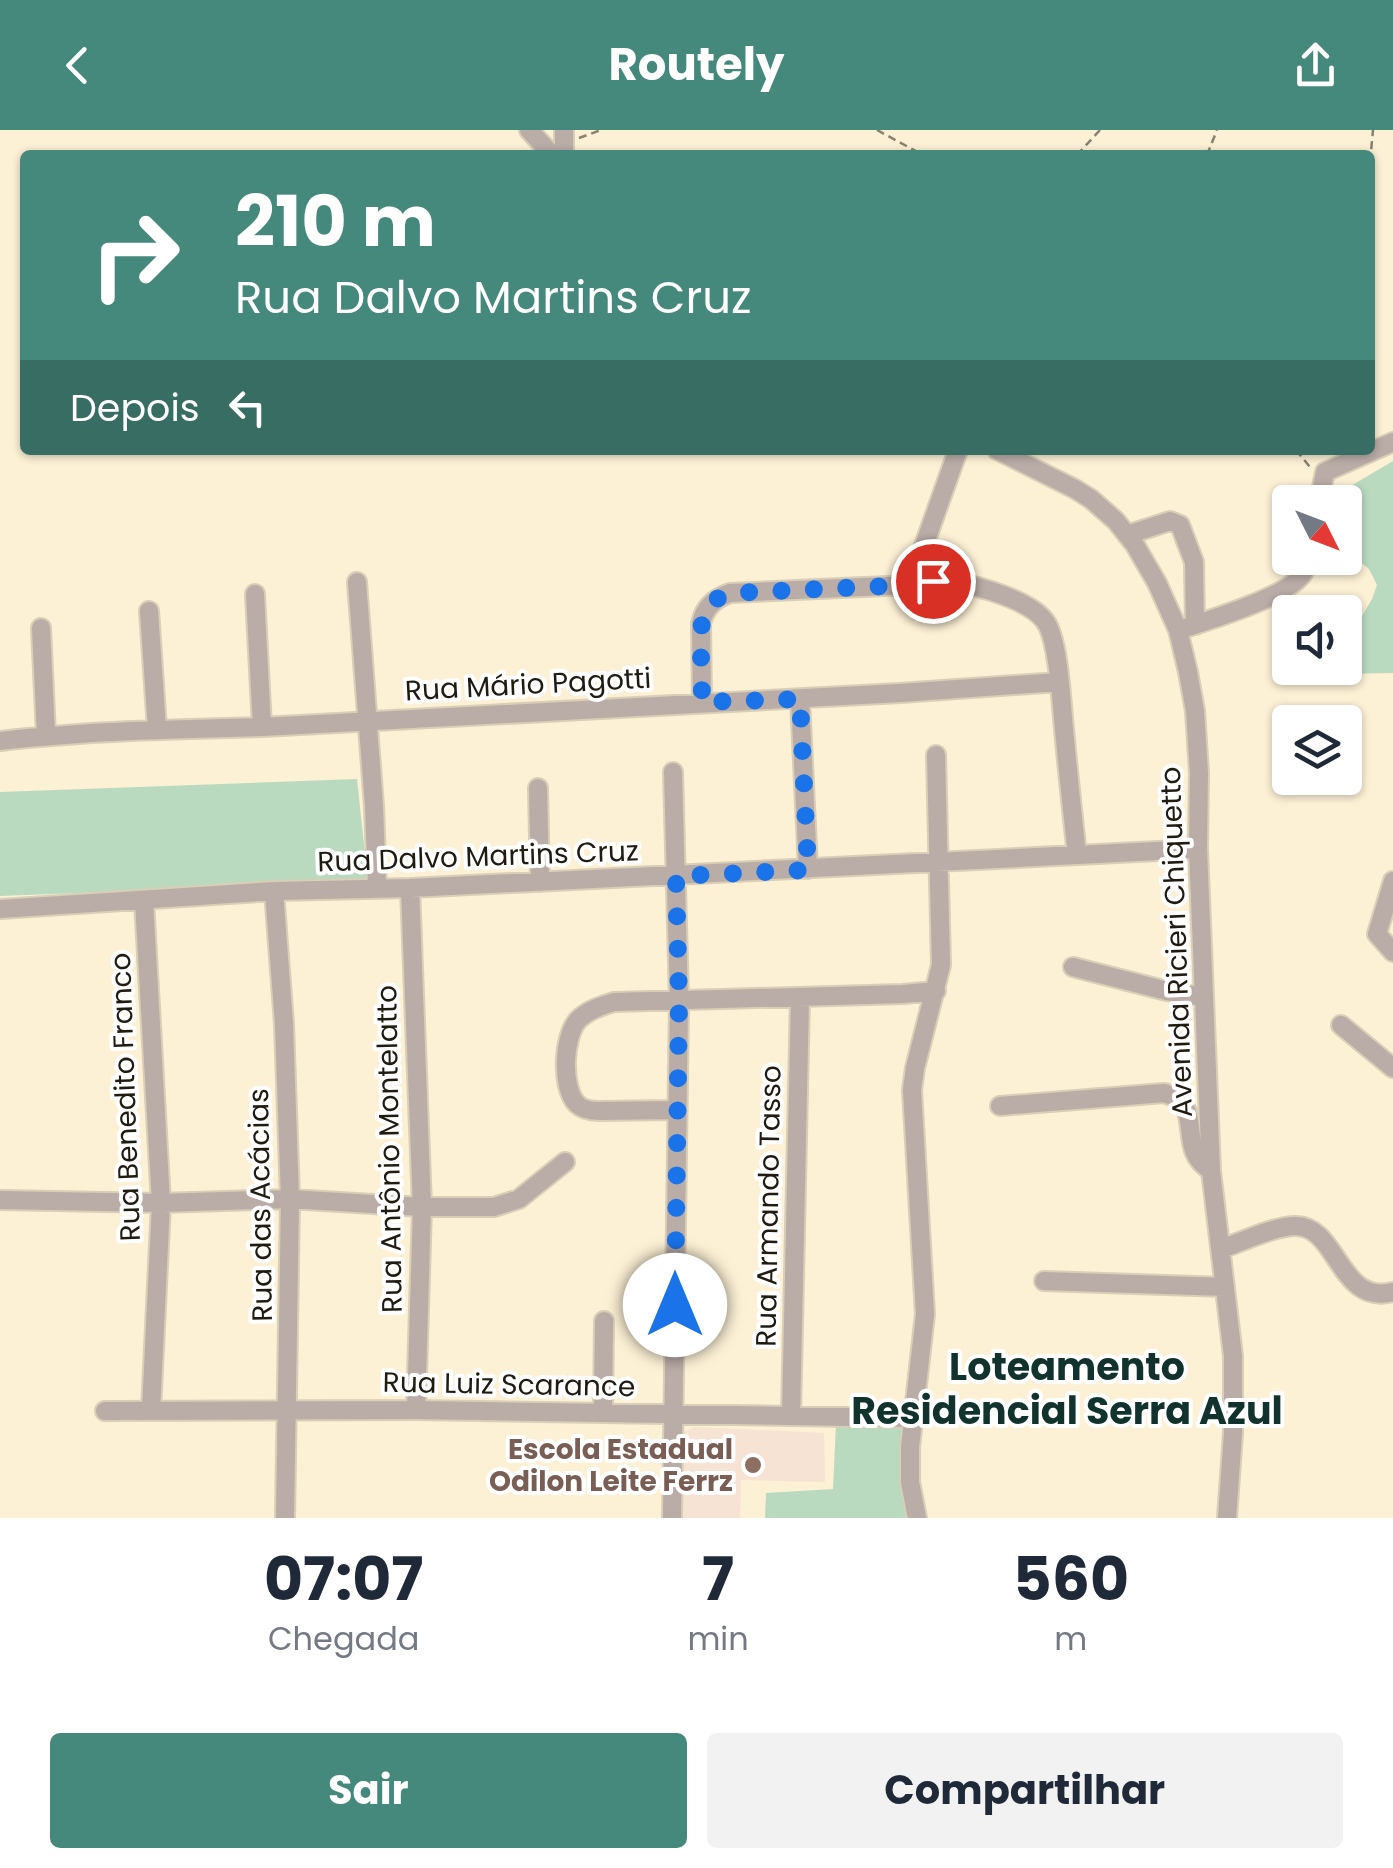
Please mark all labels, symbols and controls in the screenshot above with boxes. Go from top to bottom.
text: Routely [608,33,785,96]
icon: back [50,38,105,93]
icon: share [1288,38,1343,93]
text: 210 m [235,172,436,271]
icon: right [70,190,200,320]
text: Rua Dalvo Martins Cruz [235,266,751,329]
icon: left [220,380,275,435]
text: Depois [70,381,200,434]
north arrow [1272,485,1362,575]
map controls [1272,485,1362,795]
pin [891,539,976,624]
icon: arrive [906,554,961,609]
button: sound [1272,595,1362,685]
street label: Rua Mário Pagotti [404,659,652,710]
button: layers [1272,705,1362,795]
street label: Avenida Ricieri Chiquetto [1151,766,1202,1118]
street label: Rua Dalvo Martins Cruz [317,831,639,882]
street label: Rua Benedito Franco [101,952,150,1242]
street label: Rua Antônio Montelatto [367,985,412,1313]
street label: Rua Armando Tasso [747,1065,790,1347]
street label: Rua das Acácias [239,1088,282,1322]
position arrow [623,1253,727,1357]
district label: Loteamento Residencial Serra Azul [851,1340,1283,1437]
street label: Rua Luiz Scarance [382,1363,636,1406]
place label: Escola Estadual Odilon Leite Ferrz [489,1430,733,1501]
marker: Escola Estadual Odilon Leite Ferrz [742,1454,764,1476]
text: 07:07 [264,1537,423,1621]
text: 7 [702,1537,734,1621]
text: 560 [1013,1537,1129,1621]
text: Chegada [268,1616,419,1661]
text: min [687,1616,749,1661]
text: m [1054,1616,1087,1661]
button: Sair [50,1733,687,1848]
button: Compartilhar [707,1733,1343,1848]

